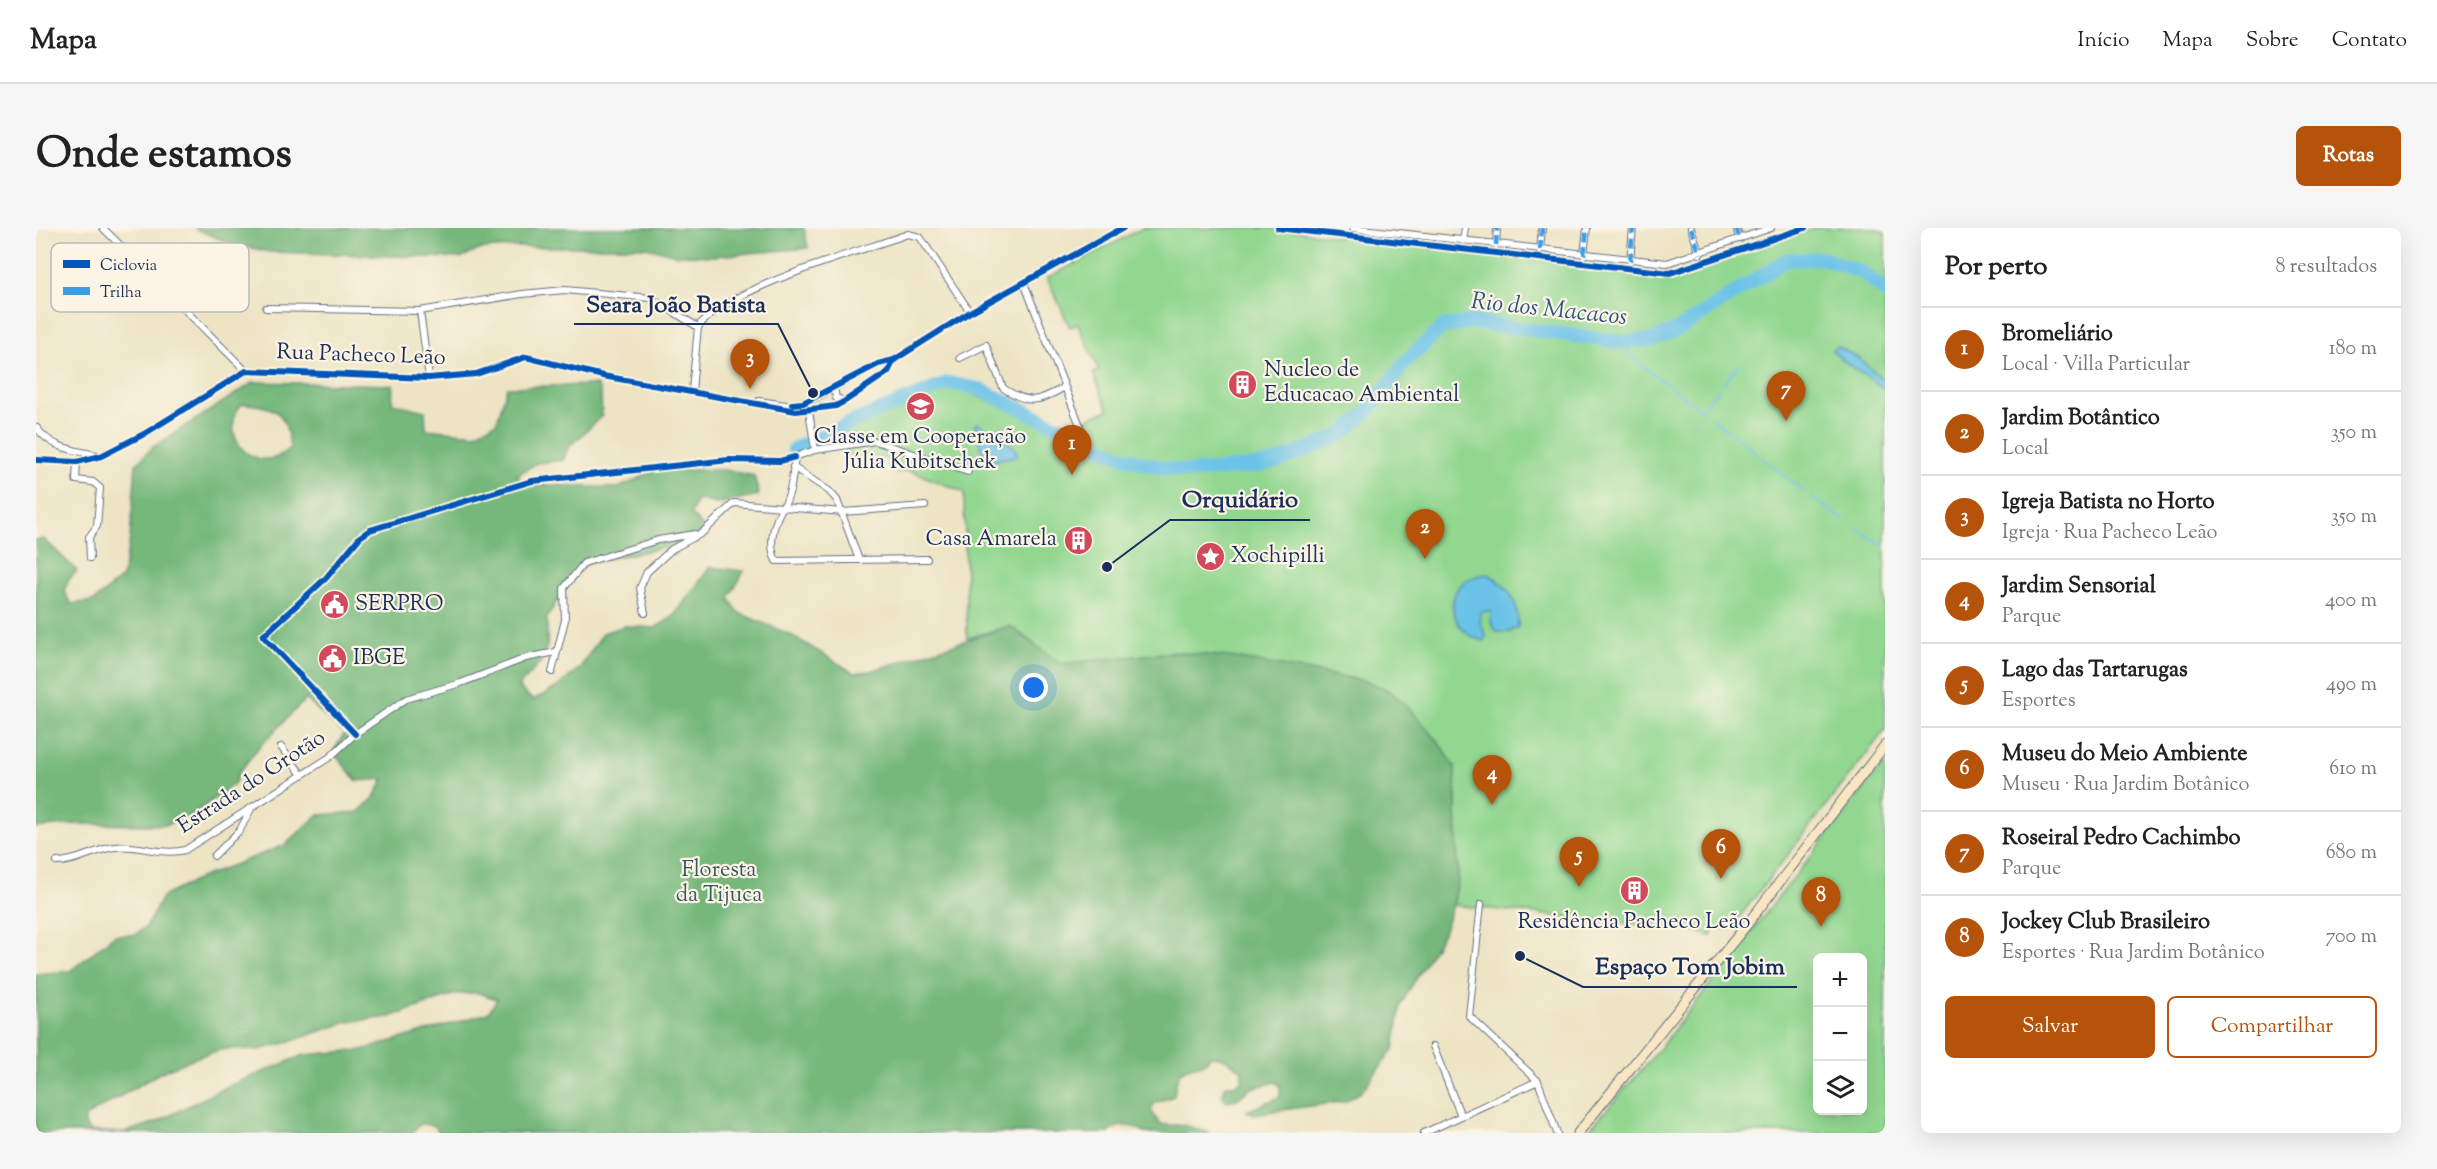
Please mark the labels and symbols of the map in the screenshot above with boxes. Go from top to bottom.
legend [51,243,249,312]
text: Ciclovia [100,255,158,278]
text: Trilha [100,282,142,305]
callout: Seara João Batista [574,282,778,324]
water label: Rio dos Macacos [1469,285,1629,335]
text: Seara João Batista [586,289,767,323]
street label: Rua Pacheco Leão [276,337,446,375]
pin: 3 [730,340,770,389]
place label: Nucleo de Educacao Ambiental [1264,355,1459,412]
building icon: Nucleo de Educacao Ambiental [1227,368,1259,400]
pin: 7 [1766,372,1806,421]
school or university icon: Classe em Cooperação Júlia Kubitschek [904,390,936,422]
place label: Classe em Cooperação Júlia Kubitschek [814,422,1026,479]
pin: 1 [1052,426,1092,475]
callout: Orquidário [1170,478,1310,520]
text: Orquidário [1182,484,1298,518]
pin: 2 [1406,510,1444,559]
place label: Casa Amarela [925,524,1057,556]
building icon: Casa Amarela [1062,524,1094,556]
place icon: Xochipilli [1194,541,1226,573]
place label: Xochipilli [1231,541,1325,573]
public building icon: SERPRO [318,589,350,621]
place label: SERPRO [355,589,444,621]
public building icon: IBGE [316,643,348,675]
place label: IBGE [353,643,405,675]
your location [1019,673,1048,702]
street label: Estrada do Grotão [171,723,333,843]
pin: 4 [1472,756,1512,805]
pin: 6 [1702,830,1740,879]
pin: 5 [1560,838,1598,887]
park label: Floresta da Tijuca [676,855,762,912]
building icon: Residência Pacheco Leão [1618,875,1650,907]
pin: 8 [1802,878,1840,927]
place label: Residência Pacheco Leão [1517,907,1751,939]
callout: Espaço Tom Jobim [1583,945,1797,987]
text: Espaço Tom Jobim [1595,951,1785,985]

